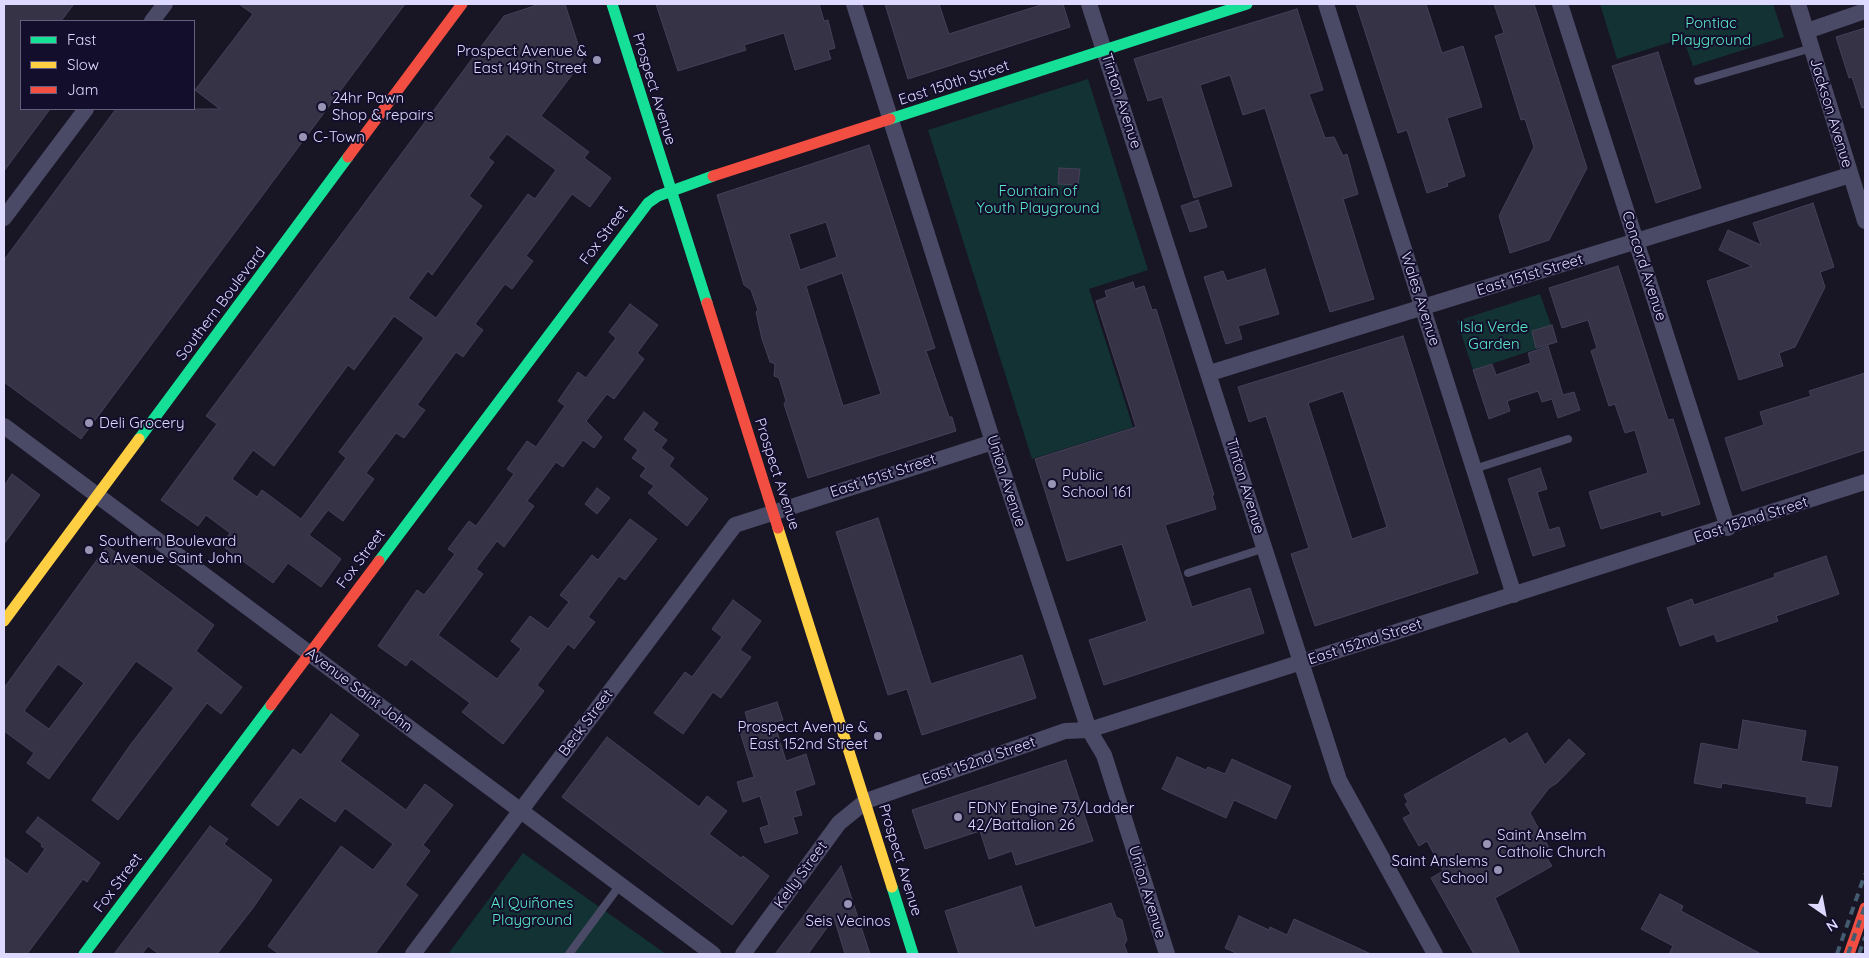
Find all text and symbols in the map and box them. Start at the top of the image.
park label: Pontiac Playground [1671,14,1751,49]
legend [20,20,195,110]
text: Fast [67,30,96,49]
street label: Prospect Avenue [628,31,680,147]
place label: Prospect Avenue & East 149th Street [456,42,587,77]
street label: Tinton Avenue [1097,51,1145,151]
marker: Prospect Avenue & East 149th Street [591,54,603,66]
text: Slow [67,55,99,74]
street label: Jackson Avenue [1806,56,1856,170]
street label: East 150th Street [896,57,1012,109]
text: Jam [67,80,98,99]
place label: 24hr Pawn Shop & repairs [332,89,434,124]
marker: 24hr Pawn Shop & repairs [316,101,328,113]
place label: C-Town [313,128,365,146]
marker: C-Town [297,131,309,143]
park label: Fountain of Youth Playground [977,182,1099,217]
street label: Fox Street [576,202,632,268]
street label: Concord Avenue [1618,209,1670,323]
street label: Southern Boulevard [173,244,269,364]
street label: Wales Avenue [1396,250,1444,348]
street label: East 151st Street [1475,250,1585,300]
park label: Isla Verde Garden [1460,318,1528,353]
place label: Deli Grocery [99,414,185,432]
street label: Prospect Avenue [750,416,804,532]
marker: Deli Grocery [83,417,95,429]
street label: Union Avenue [983,433,1029,529]
street label: Tinton Avenue [1222,436,1268,536]
street label: East 151st Street [828,450,938,502]
place label: Public School 161 [1062,466,1131,501]
marker: Public School 161 [1046,478,1058,490]
street label: East 152nd Street [1692,493,1810,547]
street label: Fox Street [333,526,389,592]
place label: Southern Boulevard & Avenue Saint John [99,532,242,567]
marker: Southern Boulevard & Avenue Saint John [83,544,95,556]
street label: East 152nd Street [1306,615,1424,669]
street label: Avenue Saint John [302,644,416,736]
street label: Beck Street [555,686,617,760]
place label: Prospect Avenue & East 152nd Street [737,718,868,753]
marker: Prospect Avenue & East 152nd Street [872,730,884,742]
street label: East 152nd Street [920,733,1038,789]
place label: FDNY Engine 73/Ladder 42/Battalion 26 [968,799,1135,834]
street label: Prospect Avenue [874,802,926,918]
marker: FDNY Engine 73/Ladder 42/Battalion 26 [952,811,964,823]
place label: Saint Anselm Catholic Church [1497,826,1606,861]
street label: Kelly Street [771,838,831,912]
marker: Saint Anselm Catholic Church [1481,838,1493,850]
street label: Union Avenue [1124,844,1170,940]
street label: Fox Street [90,850,146,916]
place label: Saint Anslems School [1392,852,1488,887]
marker: Saint Anslems School [1492,864,1504,876]
north arrow [1799,888,1849,938]
park label: Al Quiñones Playground [491,894,573,929]
marker: Seis Vecinos [842,898,854,910]
place label: Seis Vecinos [805,912,891,930]
text: N [1823,915,1841,936]

